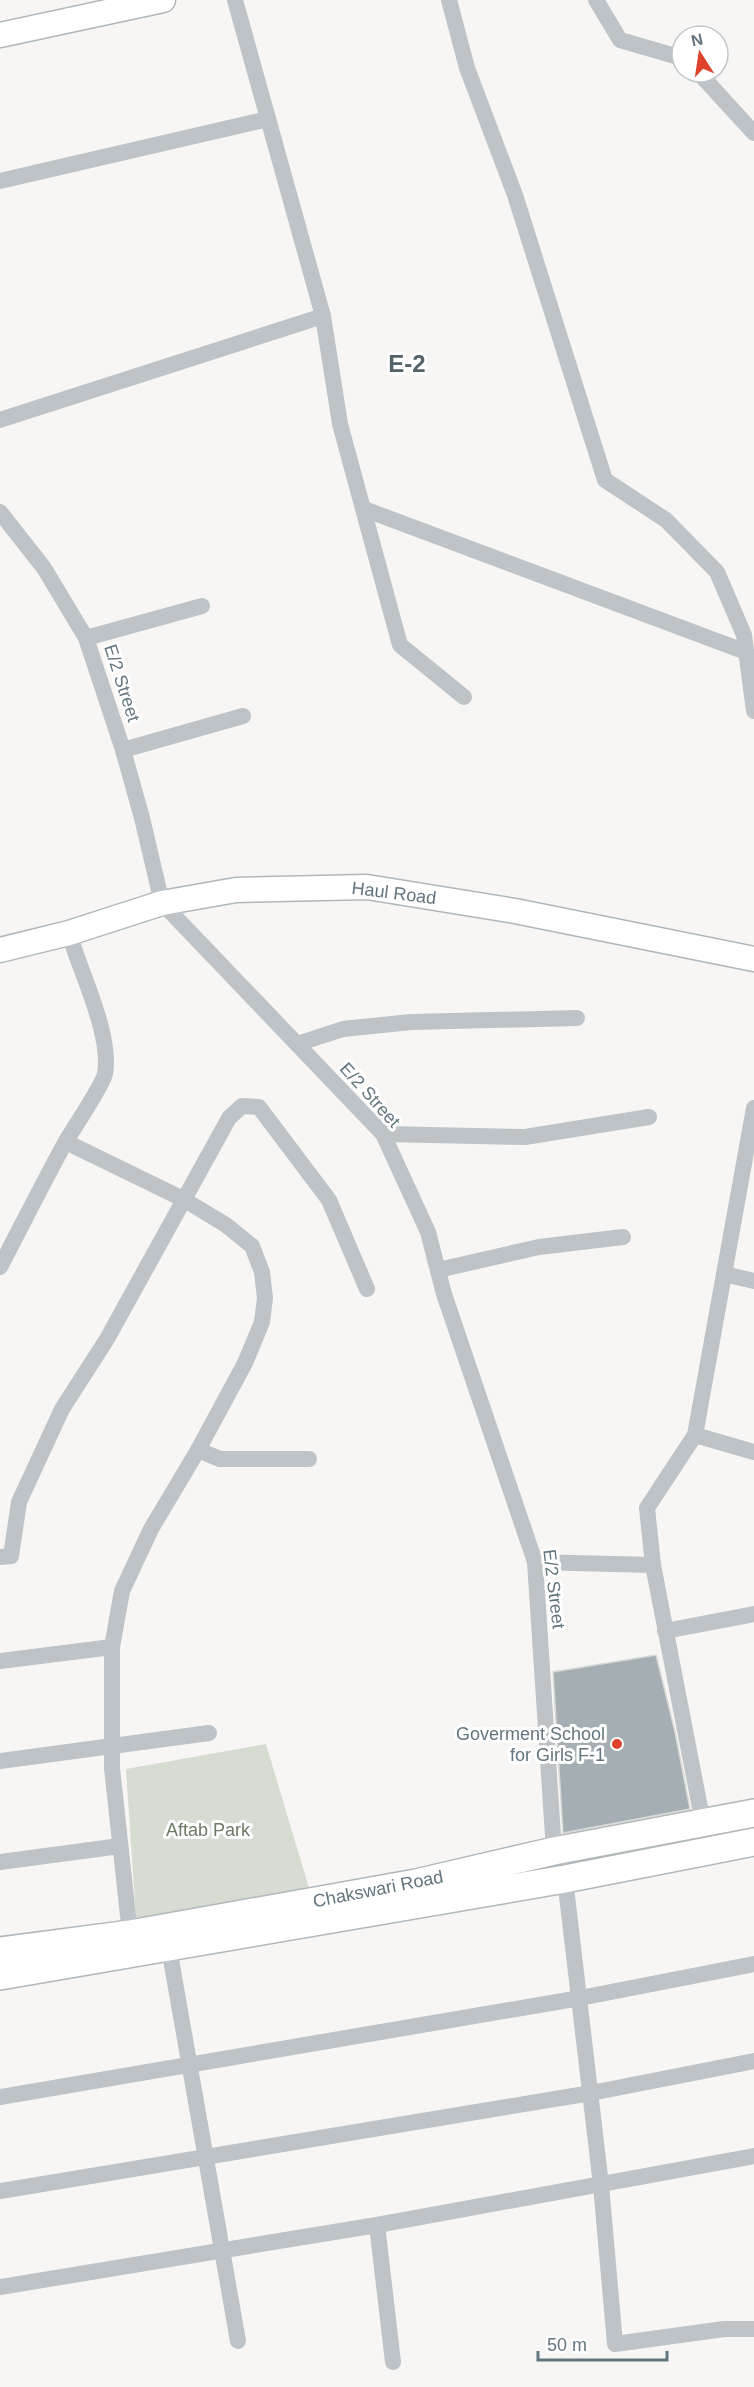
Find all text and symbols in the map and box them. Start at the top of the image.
north arrow [670,24,730,84]
text: N [690,30,704,49]
district label: E-2 [388,350,426,377]
street label: E/2 Street [100,642,144,724]
street label: Haul Road [351,878,437,908]
street label: E/2 Street [336,1059,404,1131]
street label: E/2 Street [539,1548,569,1630]
place label: Goverment School for Girls F-1 [456,1724,605,1765]
marker: Goverment School for Girls F-1 [610,1737,624,1751]
park label: Aftab Park [166,1820,251,1840]
street label: Chakswari Road [311,1867,445,1911]
scale bar [538,2324,667,2362]
text: 50 m [547,2335,587,2355]

